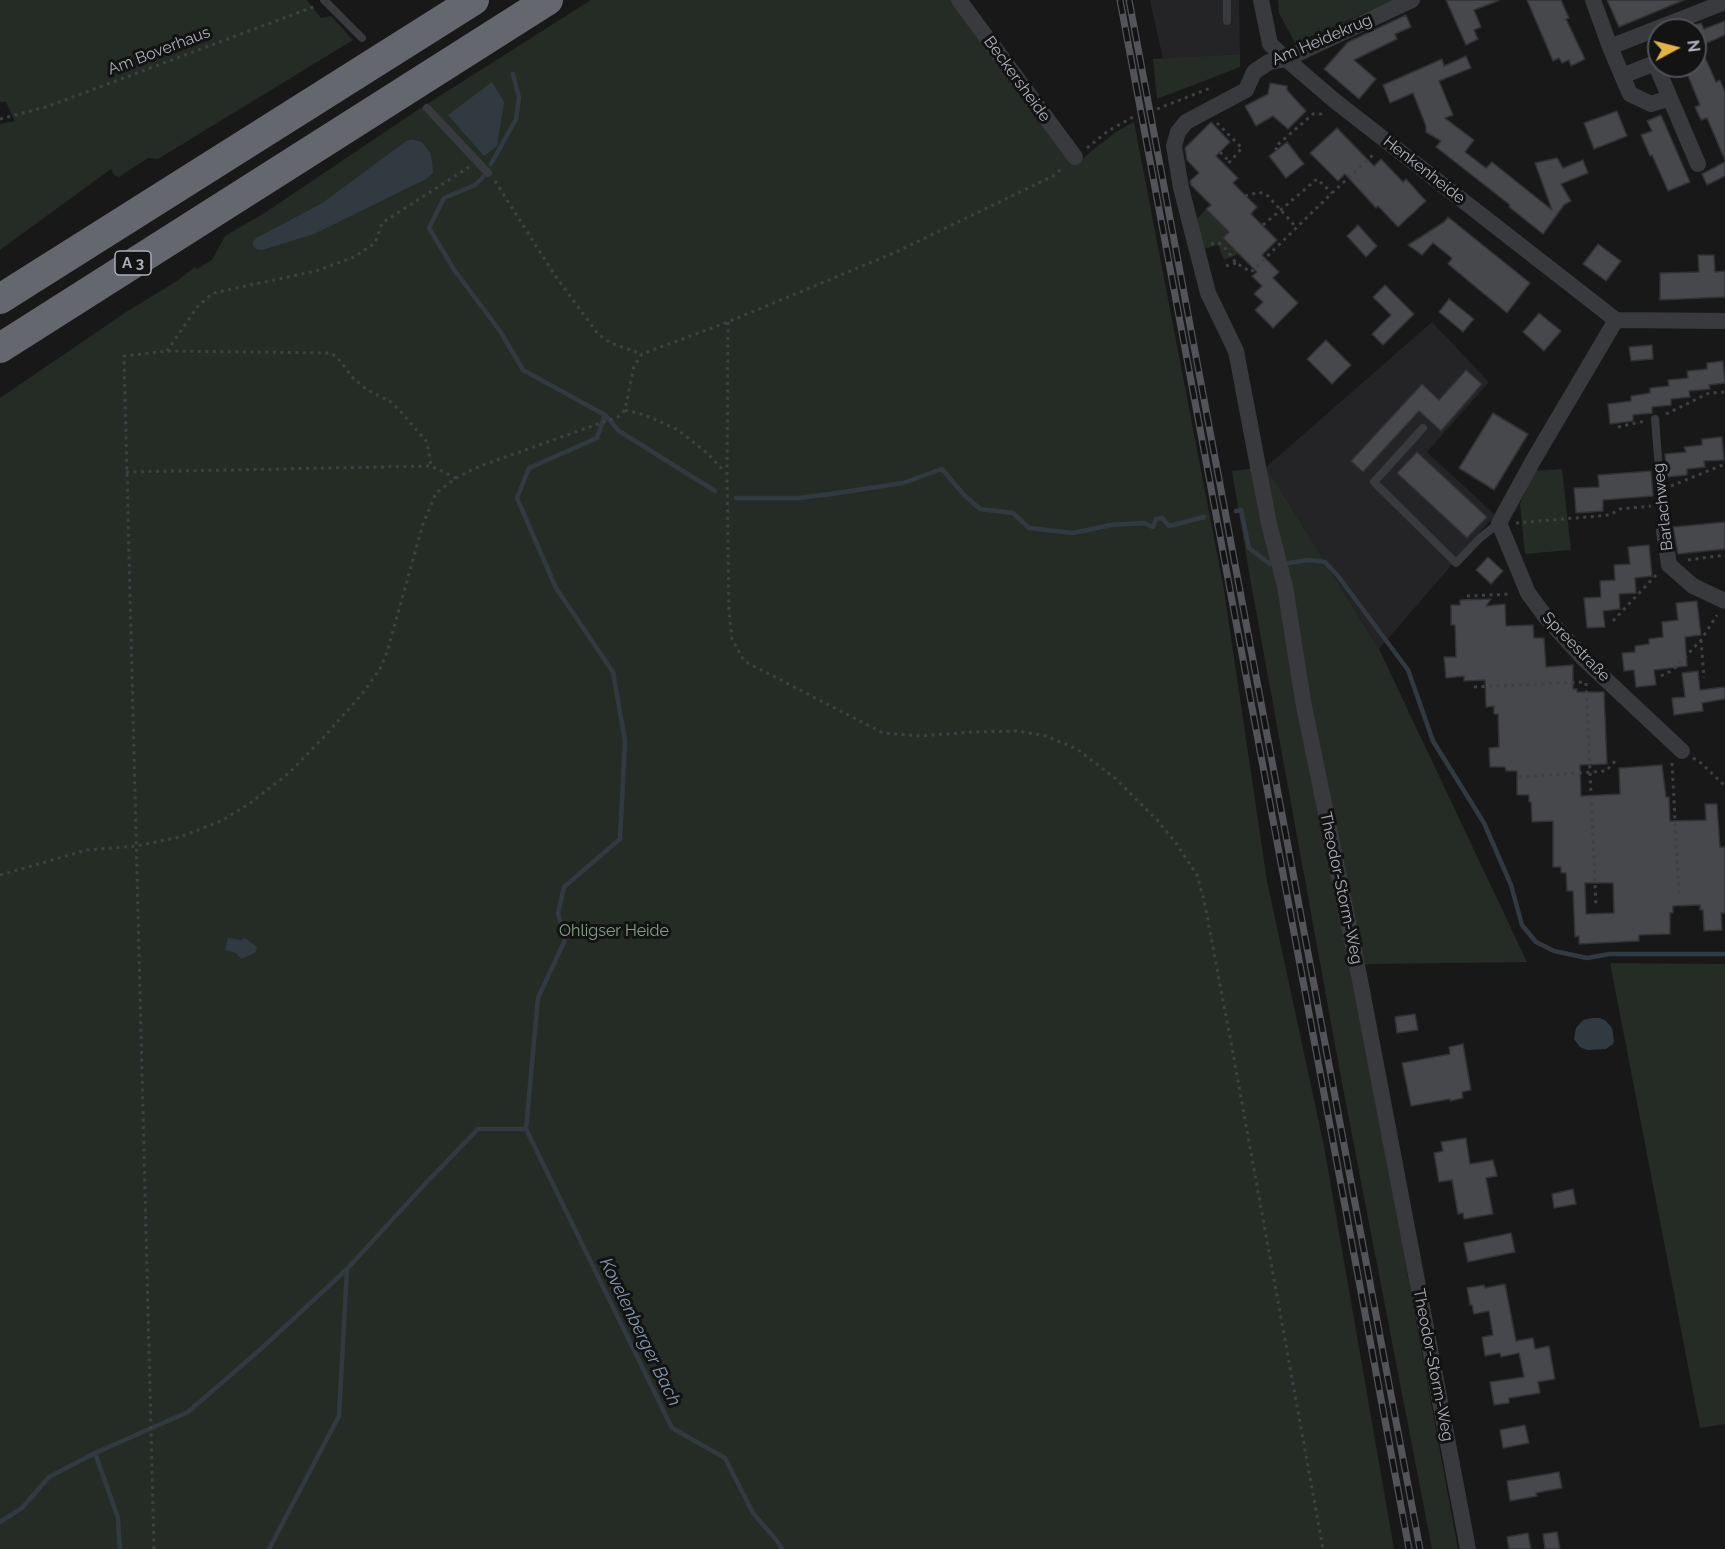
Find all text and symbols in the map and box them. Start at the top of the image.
street label: Am Heidekrug [1269,10,1375,70]
north arrow [1647,18,1707,78]
street label: Am Boverhaus [105,23,213,79]
street label: Beckersheide [980,32,1054,126]
text: N [1683,39,1704,53]
street label: Henkenheide [1379,132,1469,208]
road number: A 3 [115,251,151,275]
street label: Barlachweg [1649,462,1677,552]
street label: Spreestraße [1538,608,1614,686]
street label: Theodor-Storm-Weg [1315,810,1367,966]
park label: Ohligser Heide [559,921,669,941]
water label: Kovelenberger Bach [595,1254,685,1410]
street label: Theodor-Storm-Weg [1409,1287,1457,1443]

